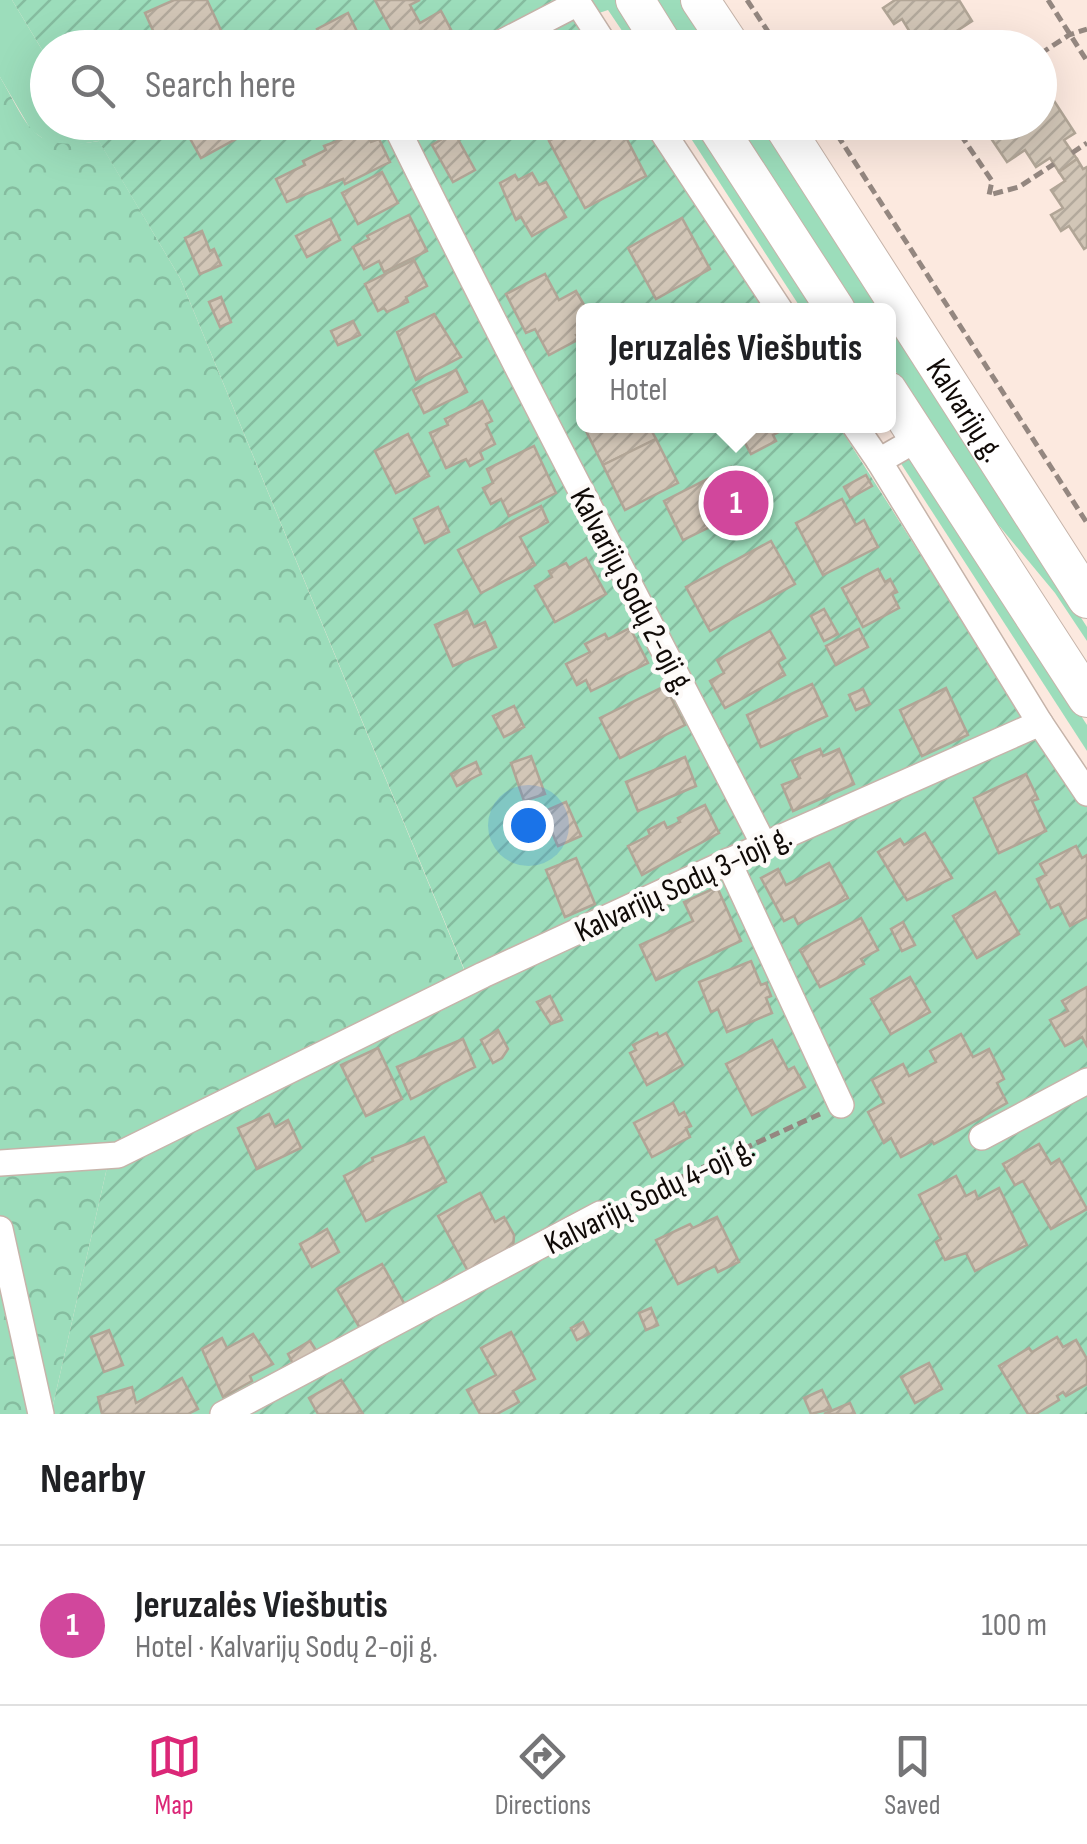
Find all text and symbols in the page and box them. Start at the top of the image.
search box [30,30,1057,140]
icon: search [65,58,120,113]
text: Search here [145,63,296,108]
popup [576,303,896,433]
text: Jeruzalės Viešbutis [610,326,862,371]
street label: Kalvarijų g. [917,352,1012,470]
text: Hotel [610,371,667,410]
pin: 1 [704,466,768,540]
street label: Kalvarijų Sodų 2-oji g. [561,482,703,702]
your location [503,800,554,851]
street label: Kalvarijų Sodų 3-ioji g. [569,817,798,952]
street label: Kalvarijų Sodų 4-oji g. [538,1129,761,1264]
text: Nearby [40,1454,146,1505]
text: Jeruzalės Viešbutis [135,1583,388,1628]
text: 1 [66,1606,79,1645]
text: 100 m [982,1606,1047,1645]
text: Hotel · Kalvarijų Sodų 2-oji g. [135,1628,438,1667]
tab: Map [147,1729,202,1822]
tab: Directions [495,1729,591,1822]
tab: Saved [884,1729,940,1822]

